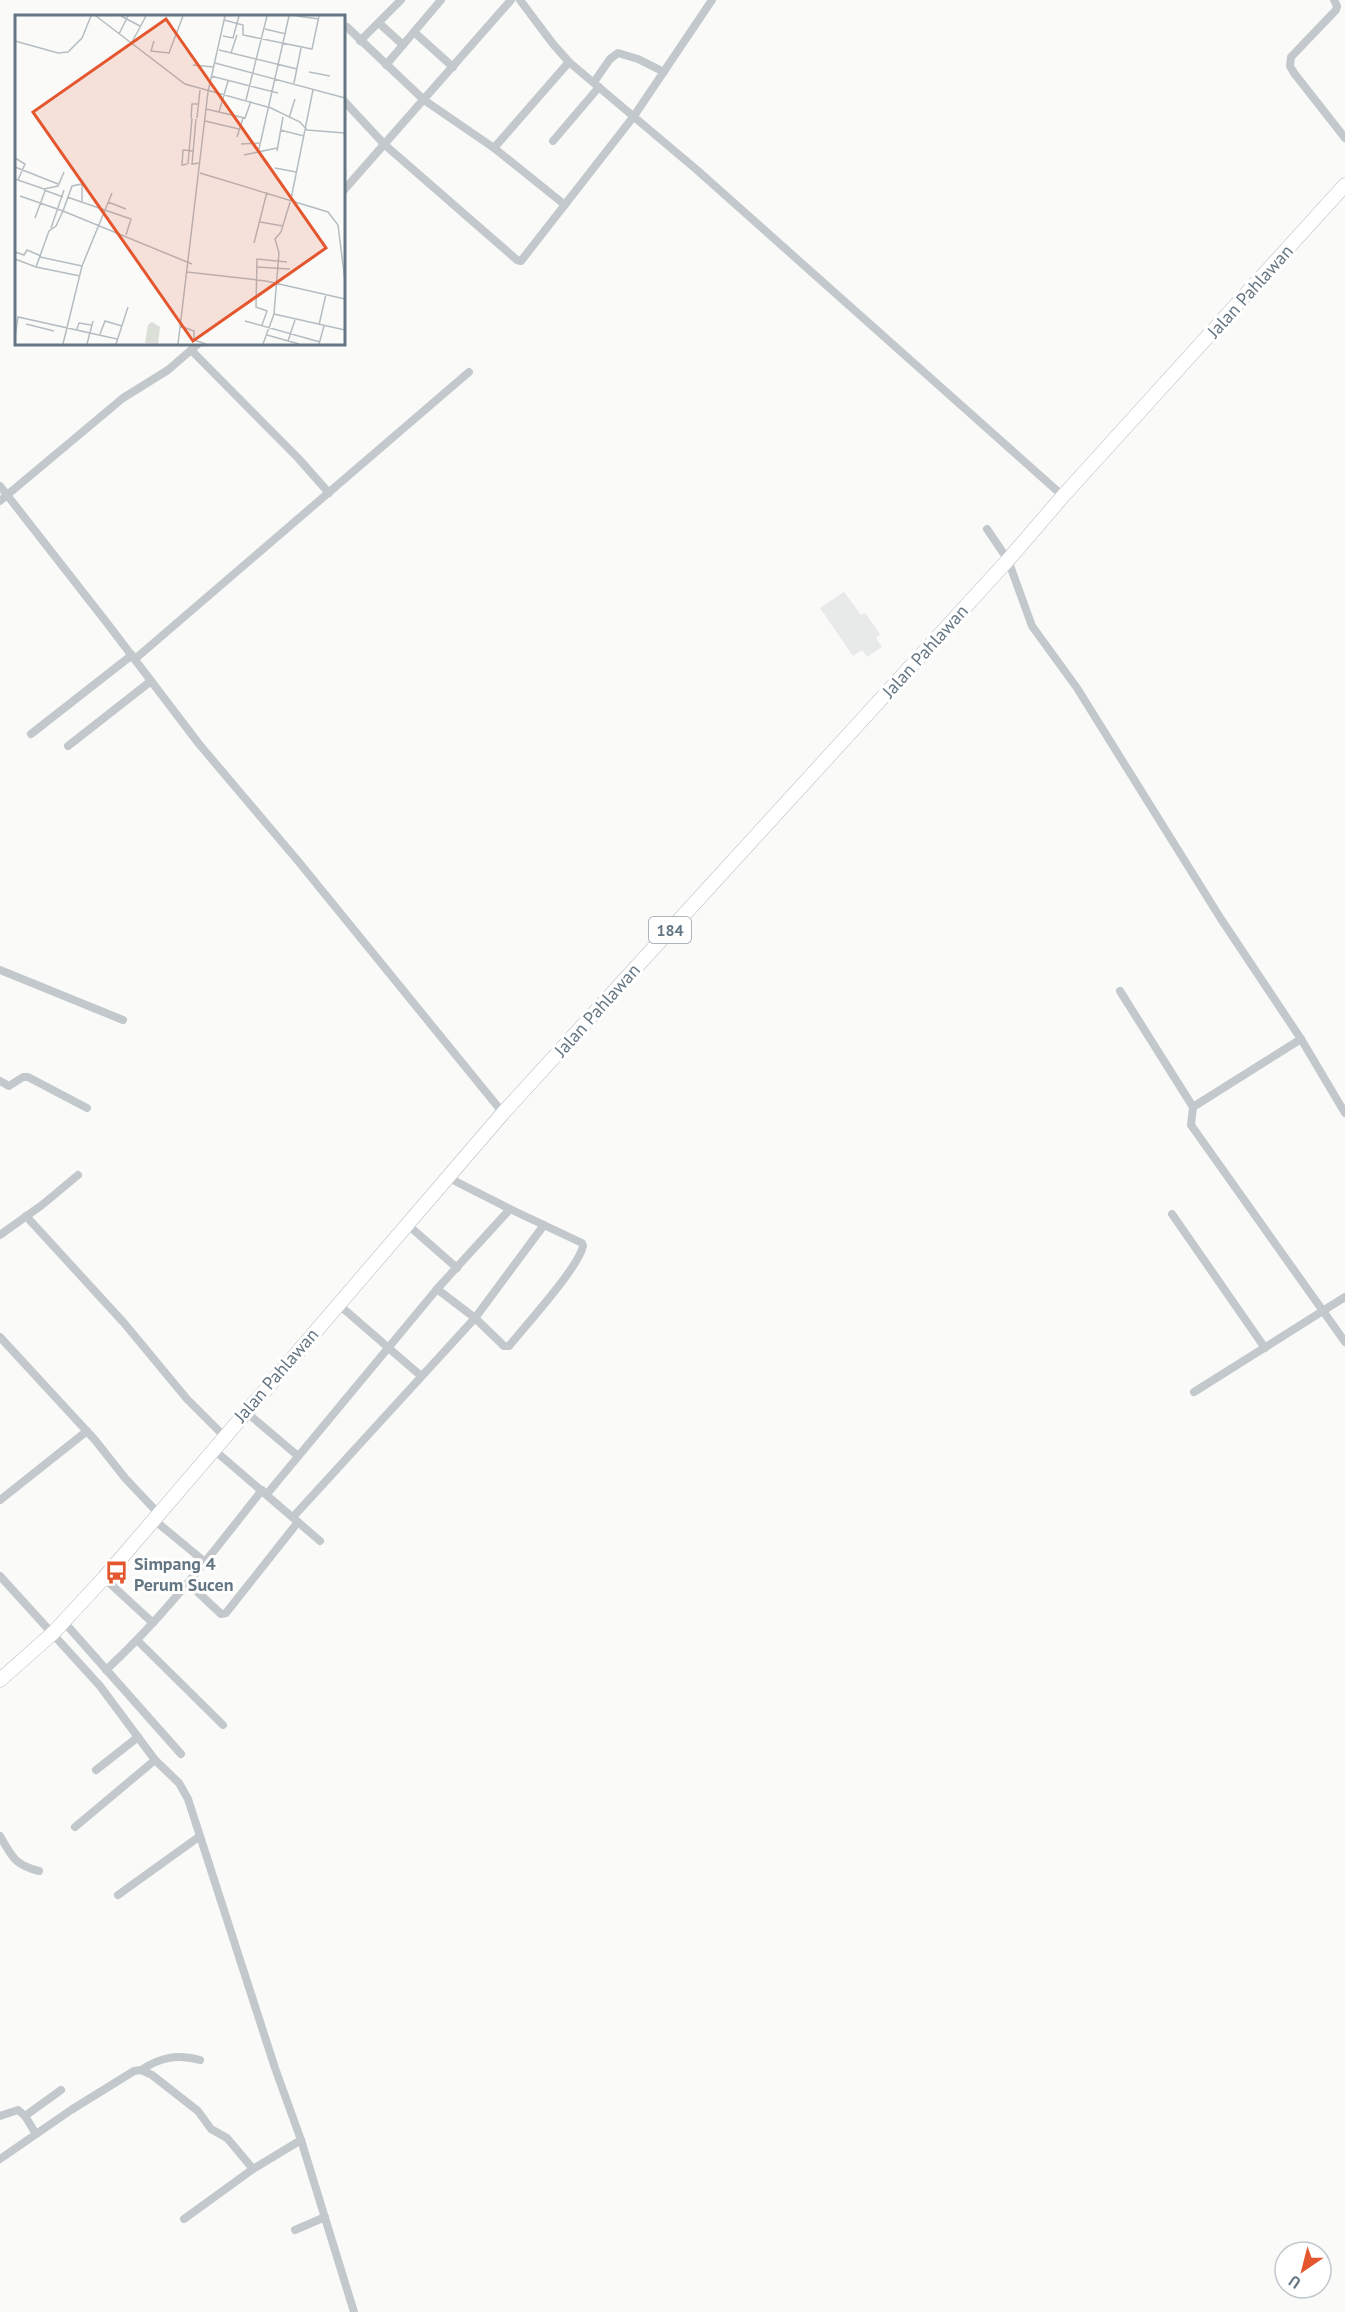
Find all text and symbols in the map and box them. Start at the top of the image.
inset map [15,15,345,345]
street label: Jalan Pahlawan [1202,240,1298,343]
street label: Jalan Pahlawan [877,600,973,703]
road number: 184 [649,917,691,943]
street label: Jalan Pahlawan [549,959,645,1062]
street label: Jalan Pahlawan [228,1323,323,1428]
place label: Simpang 4 Perum Sucen [134,1552,234,1596]
bus stop icon: Simpang 4 Perum Sucen [103,1560,129,1586]
north arrow [1273,2240,1333,2300]
text: U [1285,2271,1304,2293]

